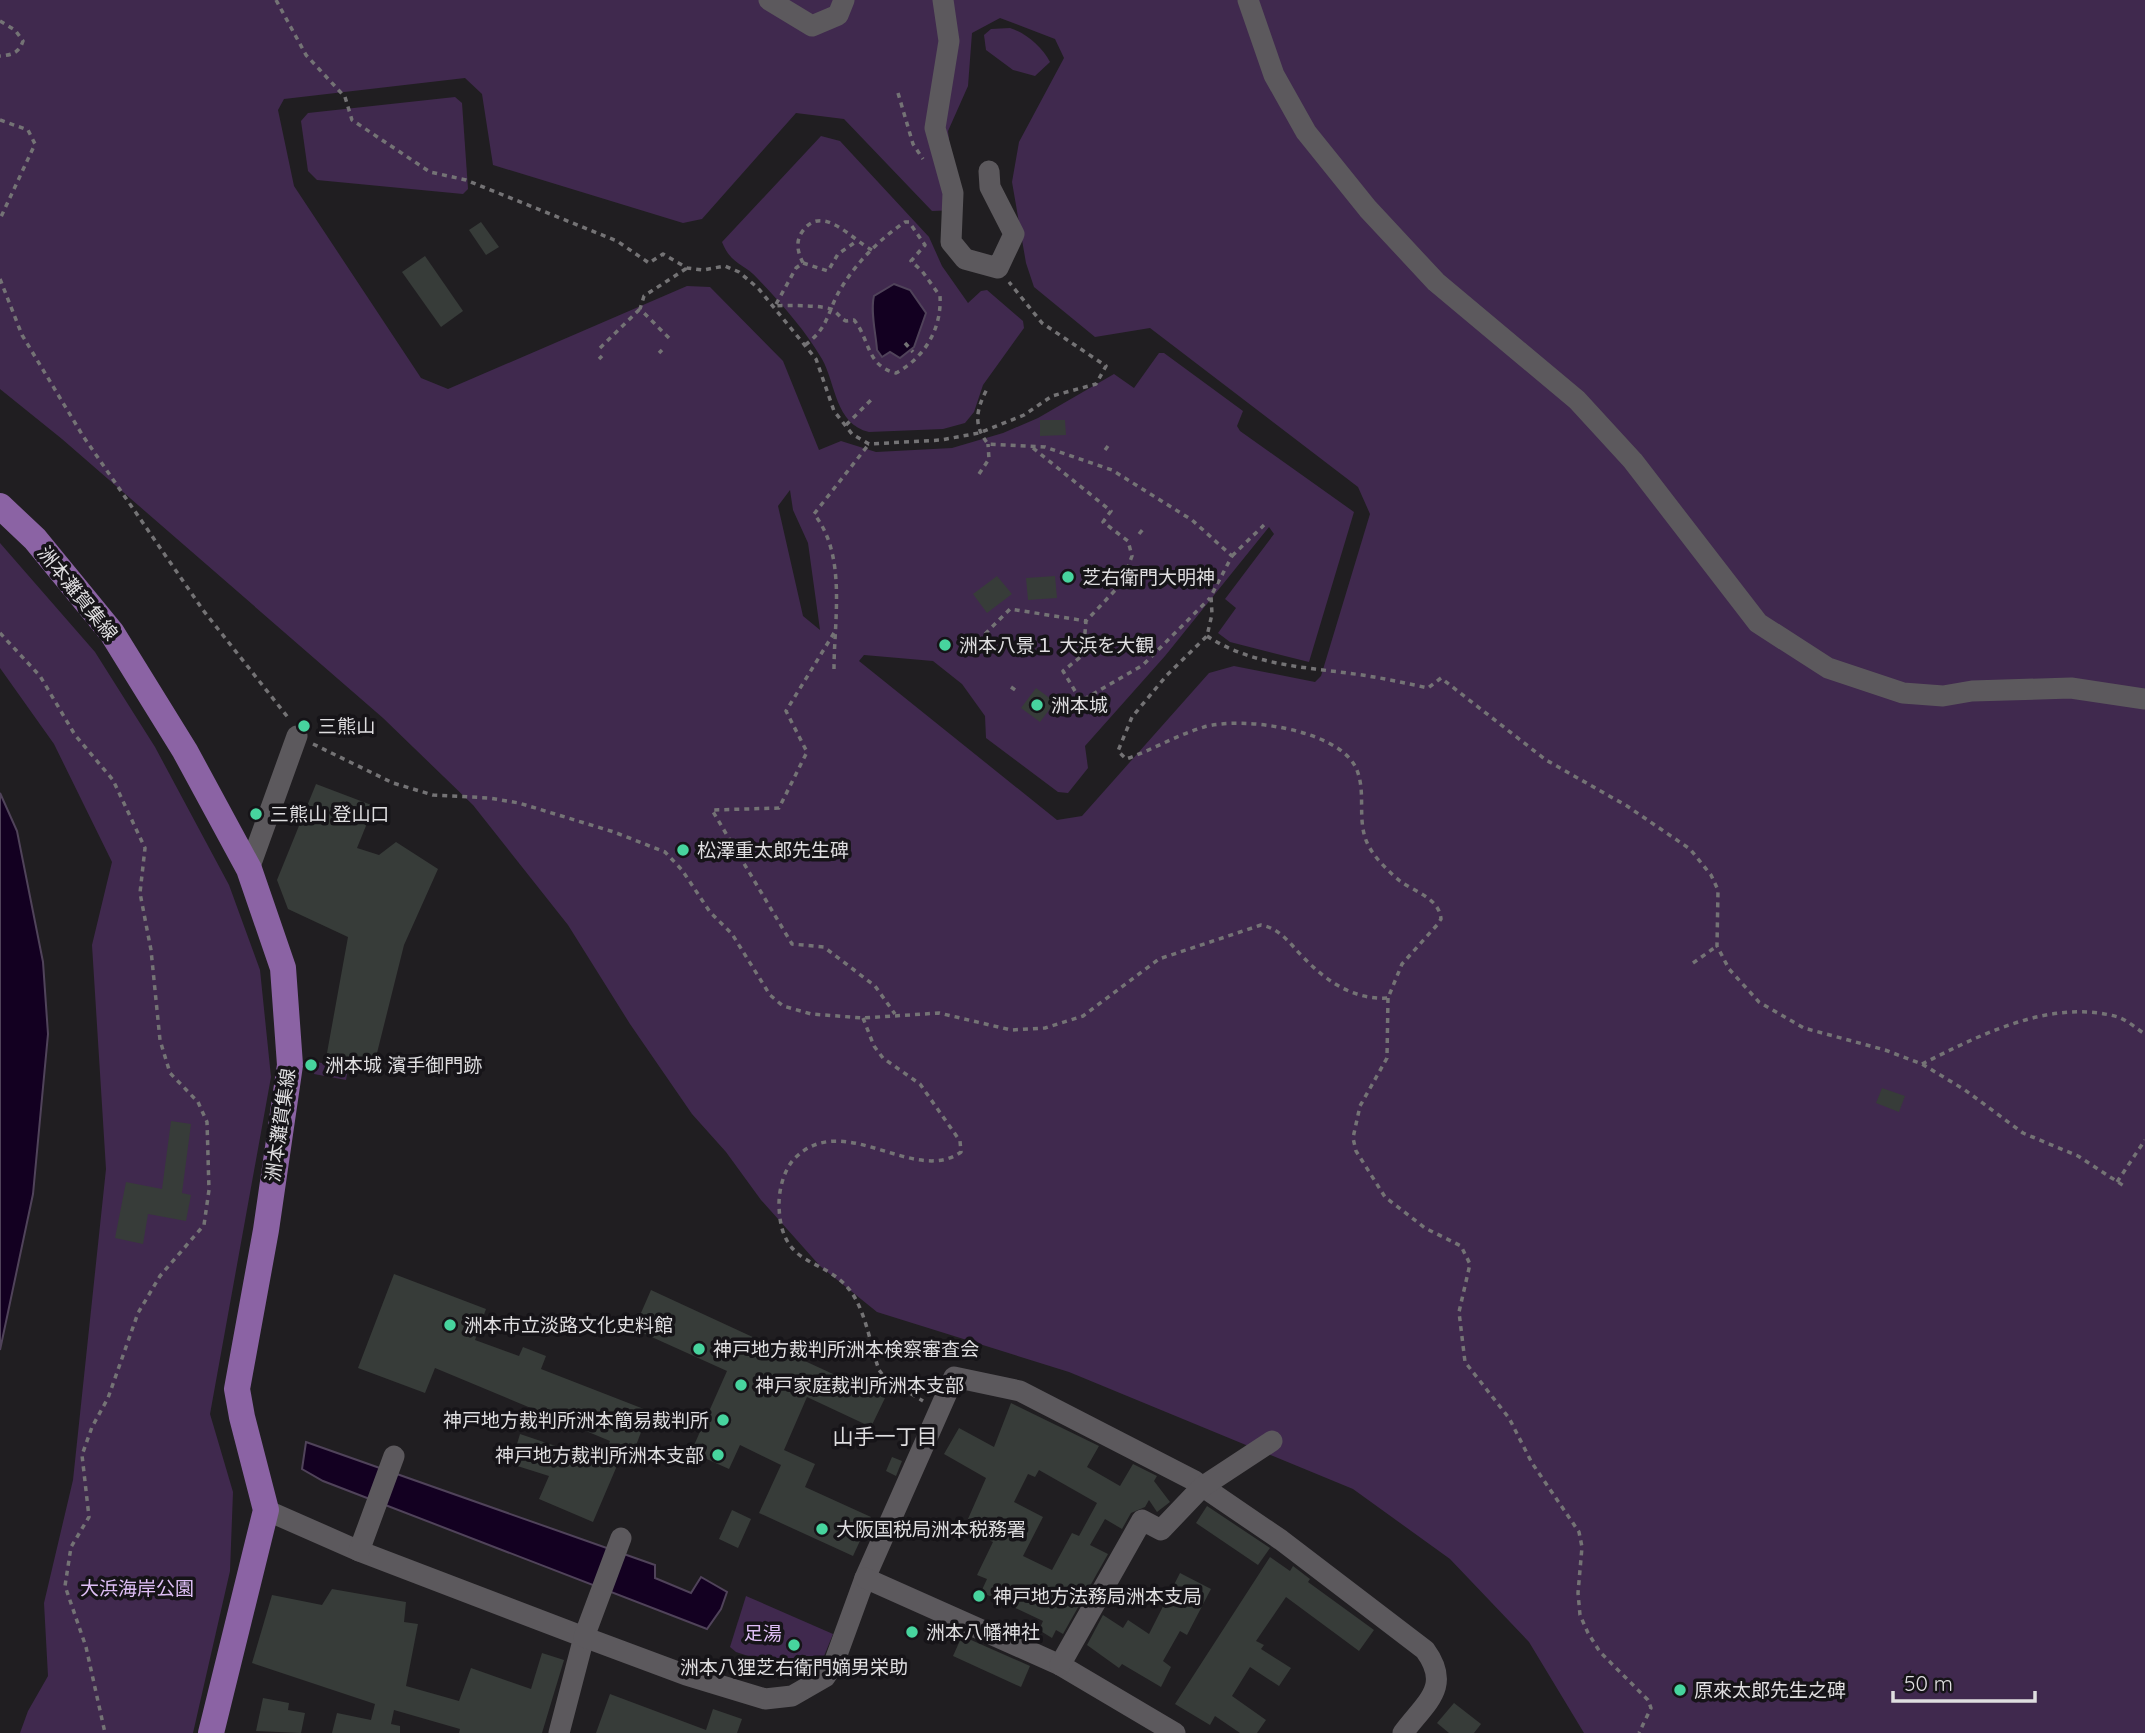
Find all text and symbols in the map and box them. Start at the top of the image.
street label: 洲本灘賀集線 [33,541,123,645]
place label: 芝右衛門大明神 [1082,565,1215,589]
marker: 芝右衛門大明神 [1060,569,1076,585]
place label: 洲本八景１ 大浜を大観 [959,633,1154,657]
marker: 洲本八景１ 大浜を大観 [937,637,953,653]
place label: 洲本城 [1051,693,1108,717]
marker: 洲本城 [1029,697,1045,713]
place label: 三熊山 [318,714,375,738]
marker: 三熊山 [296,718,312,734]
place label: 三熊山 登山口 [270,802,389,826]
marker: 三熊山 登山口 [248,806,264,822]
place label: 松澤重太郎先生碑 [697,838,849,862]
marker: 松澤重太郎先生碑 [675,842,691,858]
place label: 洲本城 濱手御門跡 [325,1053,482,1077]
marker: 洲本城 濱手御門跡 [303,1057,319,1073]
street label: 洲本灘賀集線 [260,1067,300,1183]
place label: 洲本市立淡路文化史料館 [464,1313,673,1337]
marker: 洲本市立淡路文化史料館 [442,1317,458,1333]
place label: 神戸地方裁判所洲本検察審査会 [713,1337,979,1361]
marker: 神戸地方裁判所洲本検察審査会 [691,1341,707,1357]
place label: 神戸家庭裁判所洲本支部 [755,1373,964,1397]
marker: 神戸家庭裁判所洲本支部 [733,1377,749,1393]
place label: 神戸地方裁判所洲本簡易裁判所 [443,1408,709,1432]
marker: 神戸地方裁判所洲本簡易裁判所 [715,1412,731,1428]
district label: 山手一丁目 [833,1423,938,1449]
place label: 神戸地方裁判所洲本支部 [495,1443,704,1467]
marker: 神戸地方裁判所洲本支部 [710,1447,726,1463]
place label: 大阪国税局洲本税務署 [836,1517,1026,1541]
marker: 大阪国税局洲本税務署 [814,1521,830,1537]
park label: 大浜海岸公園 [80,1576,194,1600]
place label: 神戸地方法務局洲本支局 [993,1584,1202,1608]
marker: 神戸地方法務局洲本支局 [971,1588,987,1604]
place label: 洲本八幡神社 [926,1620,1040,1644]
park label: 足湯 [744,1621,782,1645]
marker: 洲本八幡神社 [904,1624,920,1640]
marker: 洲本八狸芝右衛門嫡男栄助 [786,1637,802,1653]
place label: 洲本八狸芝右衛門嫡男栄助 [680,1655,908,1679]
scale bar [1893,1660,2035,1704]
text: 50 m [1904,1670,1953,1696]
place label: 原來太郎先生之碑 [1694,1678,1846,1702]
marker: 原來太郎先生之碑 [1672,1682,1688,1698]

